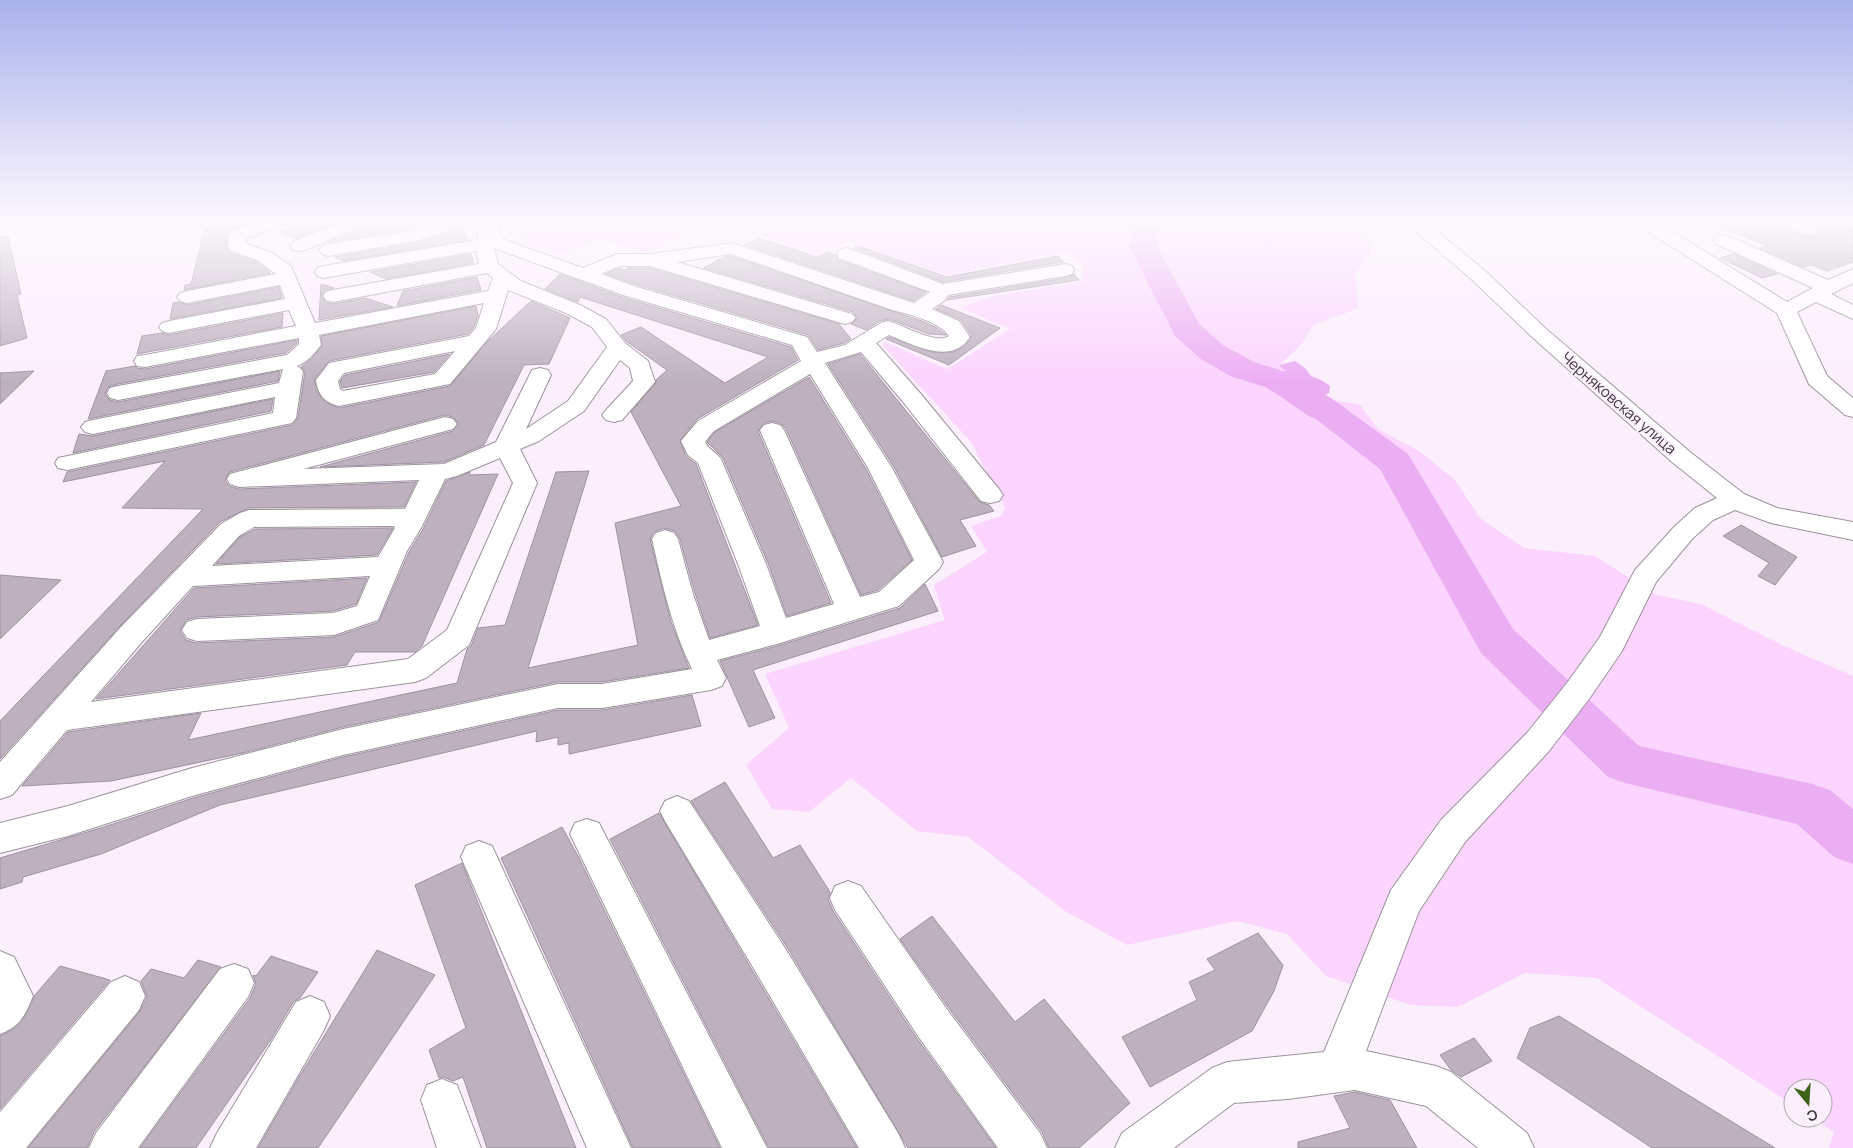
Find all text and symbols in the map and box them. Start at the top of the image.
street label: Черняковская улица [1557,347,1681,459]
north arrow [1783,1078,1833,1128]
text: С [1804,1105,1820,1126]

